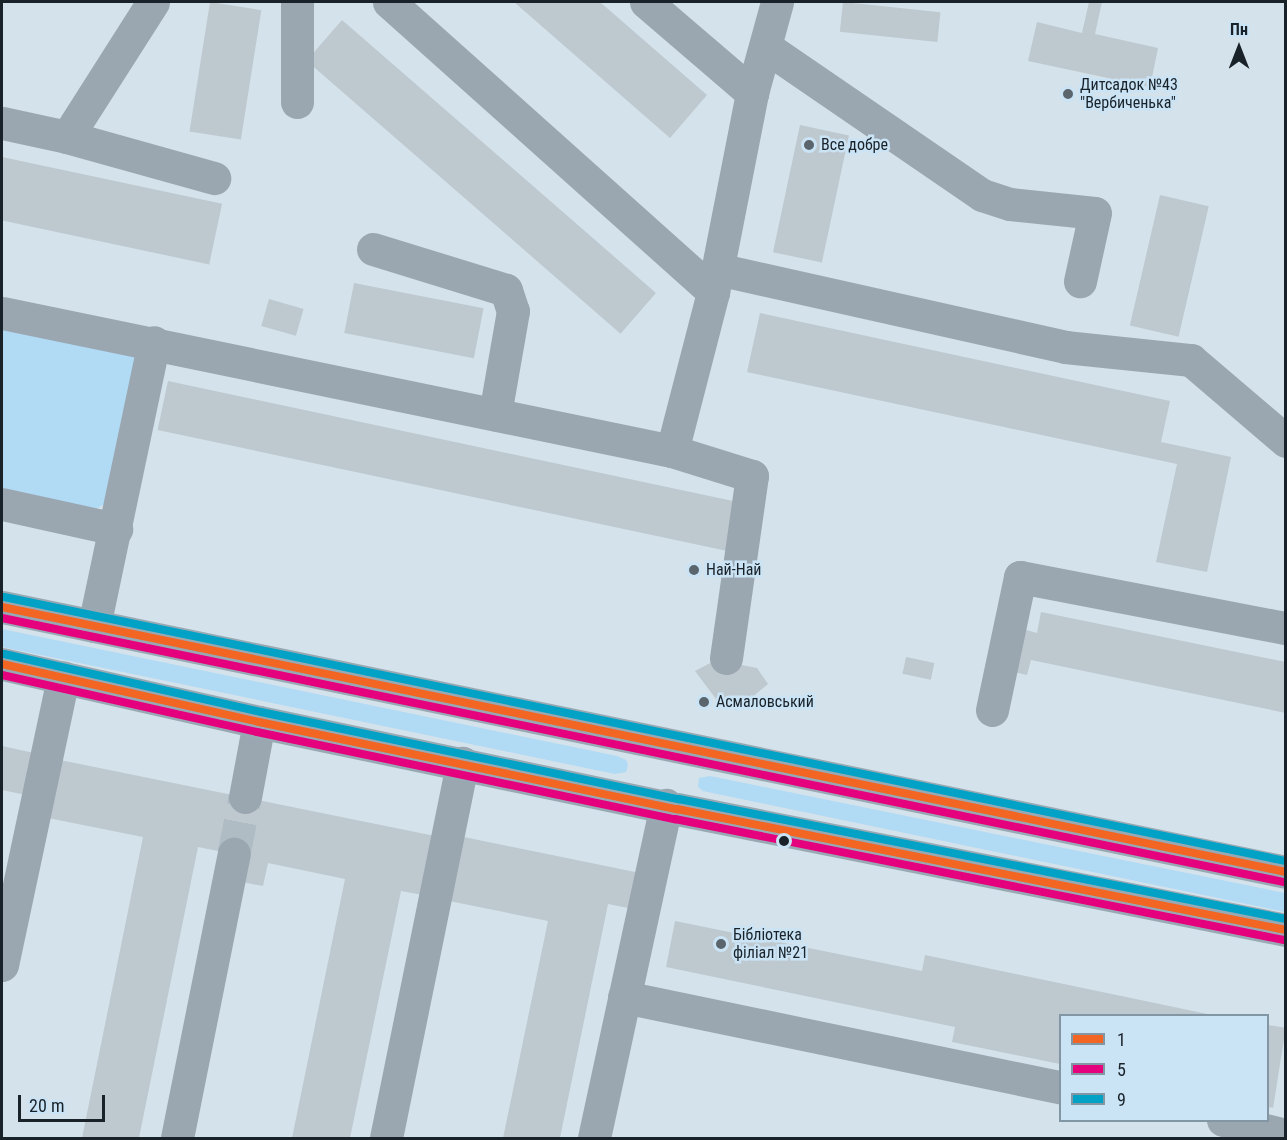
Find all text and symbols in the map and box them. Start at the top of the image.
north arrow [1209,18,1269,78]
text: Пн [1230,20,1248,39]
place label: Дитсадок №43 "Вербиченька" [1080,75,1178,113]
marker: Дитсадок №43 "Вербиченька" [1061,87,1075,101]
place label: Все добре [821,135,888,155]
marker: Все добре [802,138,816,152]
place label: Най-Най [706,560,761,580]
marker: Най-Най [687,563,701,577]
place label: Асмаловський [716,692,814,712]
marker: Асмаловський [697,695,711,709]
unlabelled marker [778,835,790,847]
place label: Бібліотека філіал №21 [733,925,808,963]
marker: Бібліотека філіал №21 [714,937,728,951]
legend [1059,1014,1269,1122]
text: 1 [1117,1029,1126,1050]
text: 5 [1117,1059,1126,1080]
scale bar [21,1083,108,1121]
text: 9 [1117,1089,1126,1110]
text: 20 m [29,1095,64,1116]

